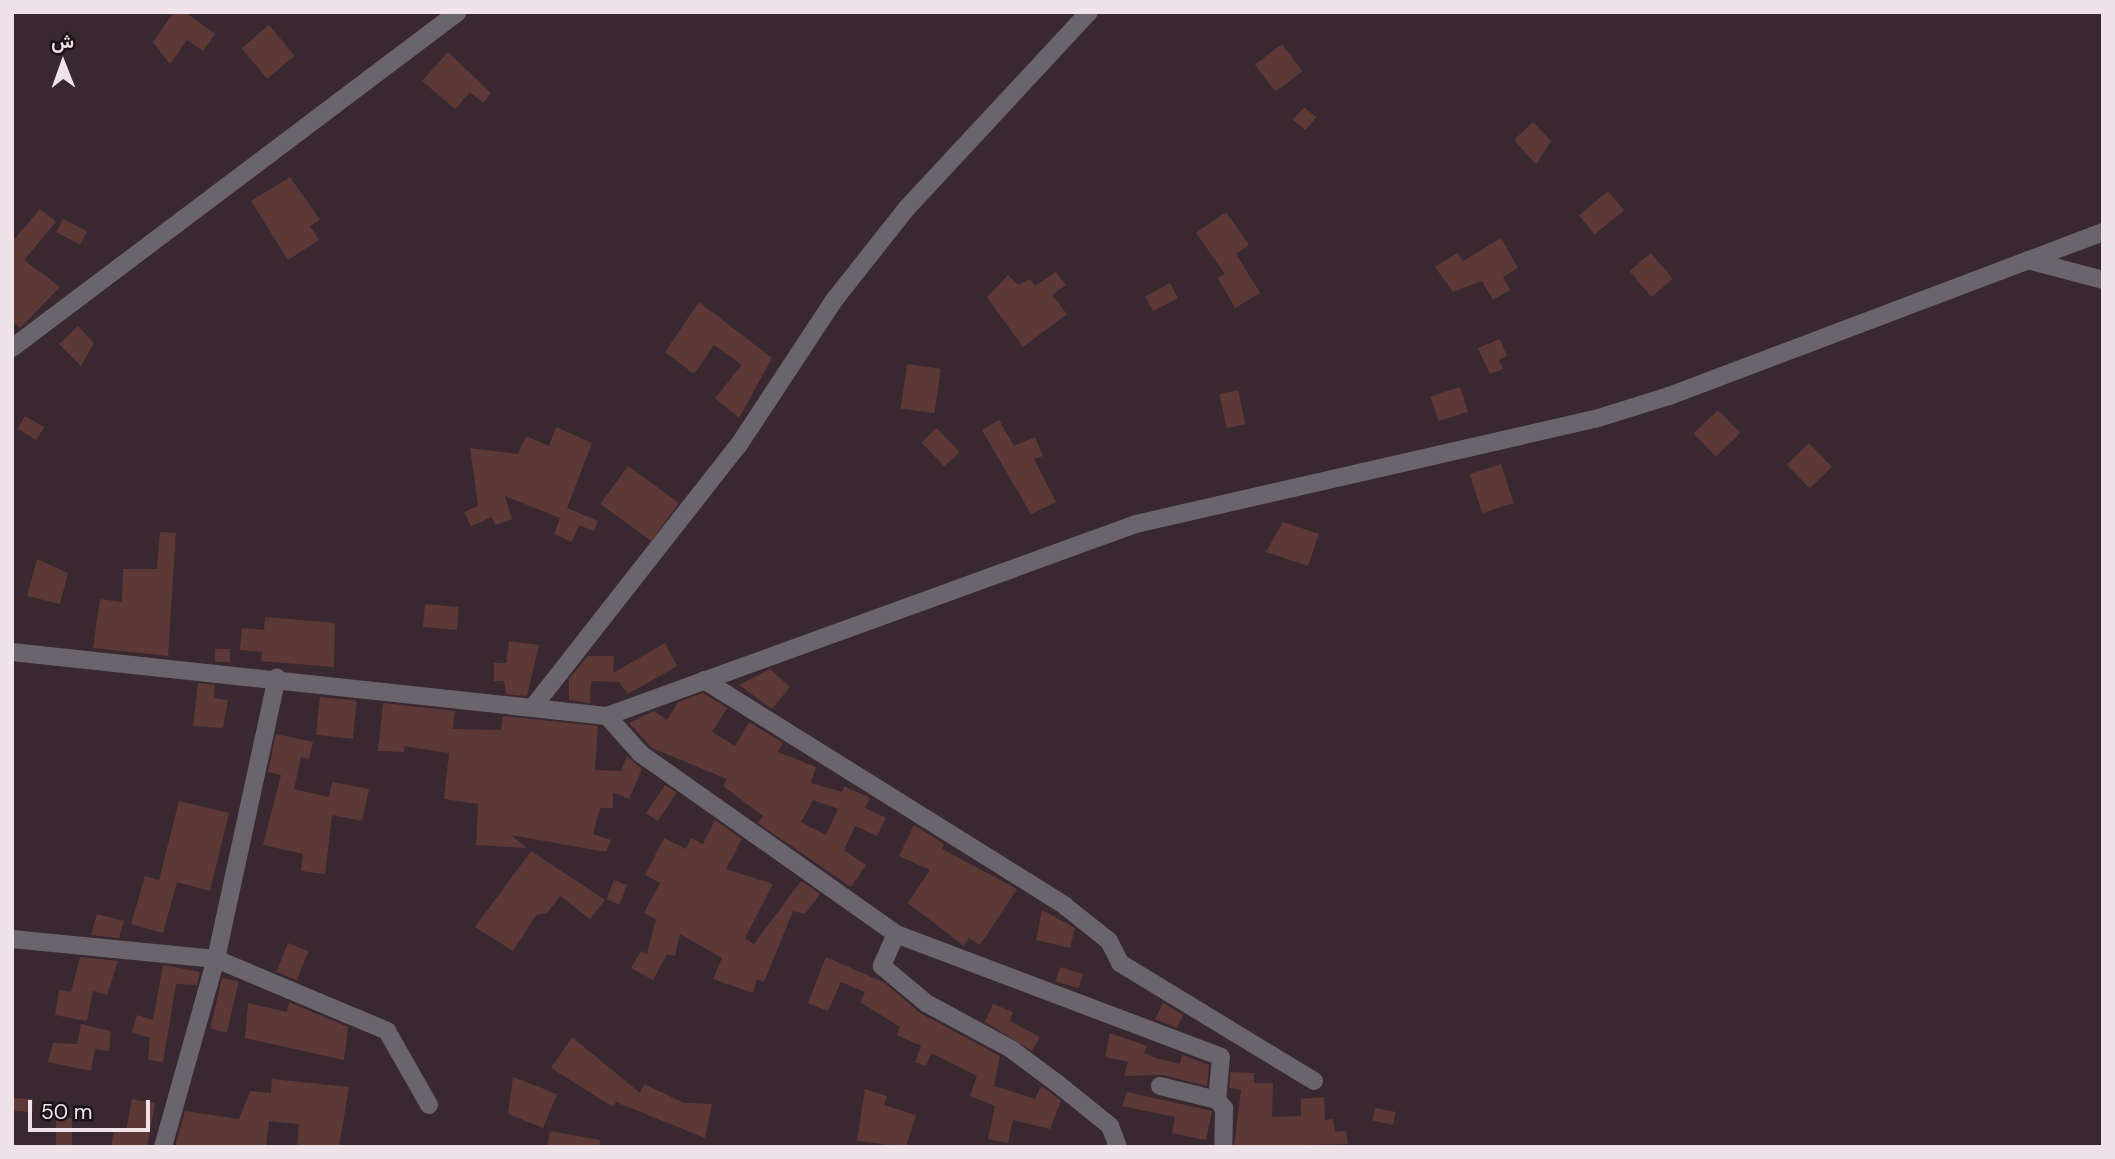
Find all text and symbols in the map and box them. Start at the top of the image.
north arrow [28,28,98,98]
text: ش [51,29,74,54]
scale bar [32,1086,154,1130]
text: 50 m [41,1098,92,1126]

